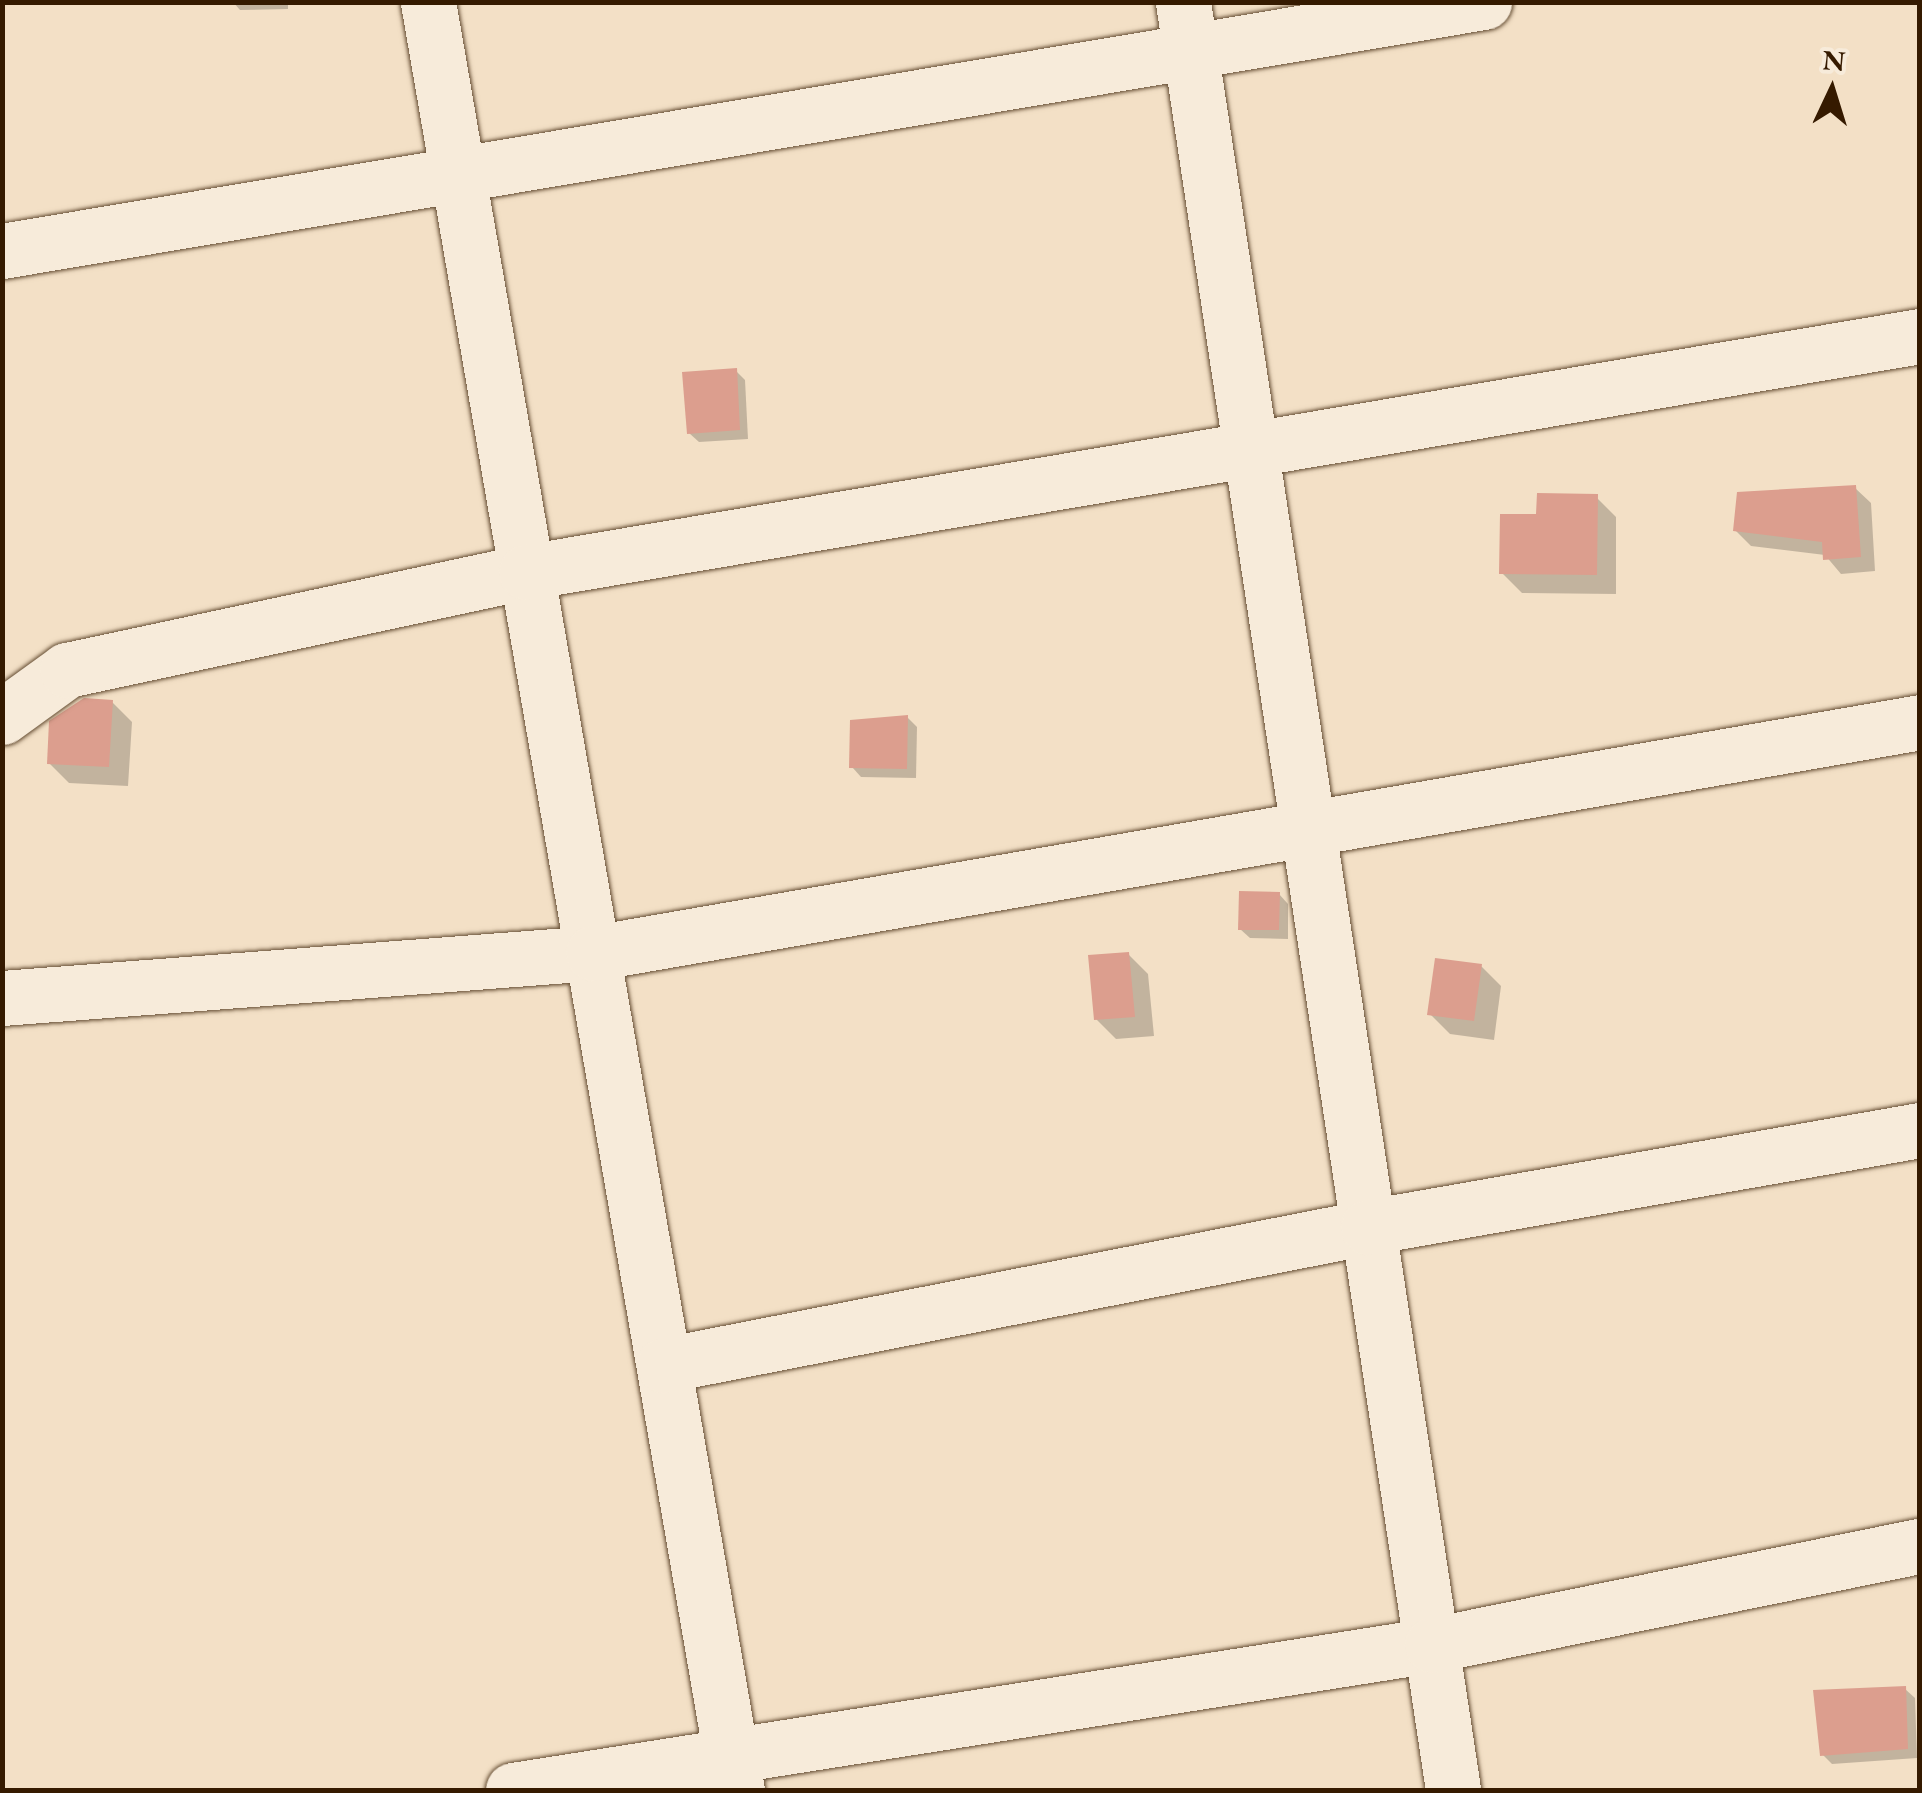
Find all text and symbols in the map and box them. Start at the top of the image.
north arrow [1782,40,1882,140]
text: N [1822,41,1847,79]

